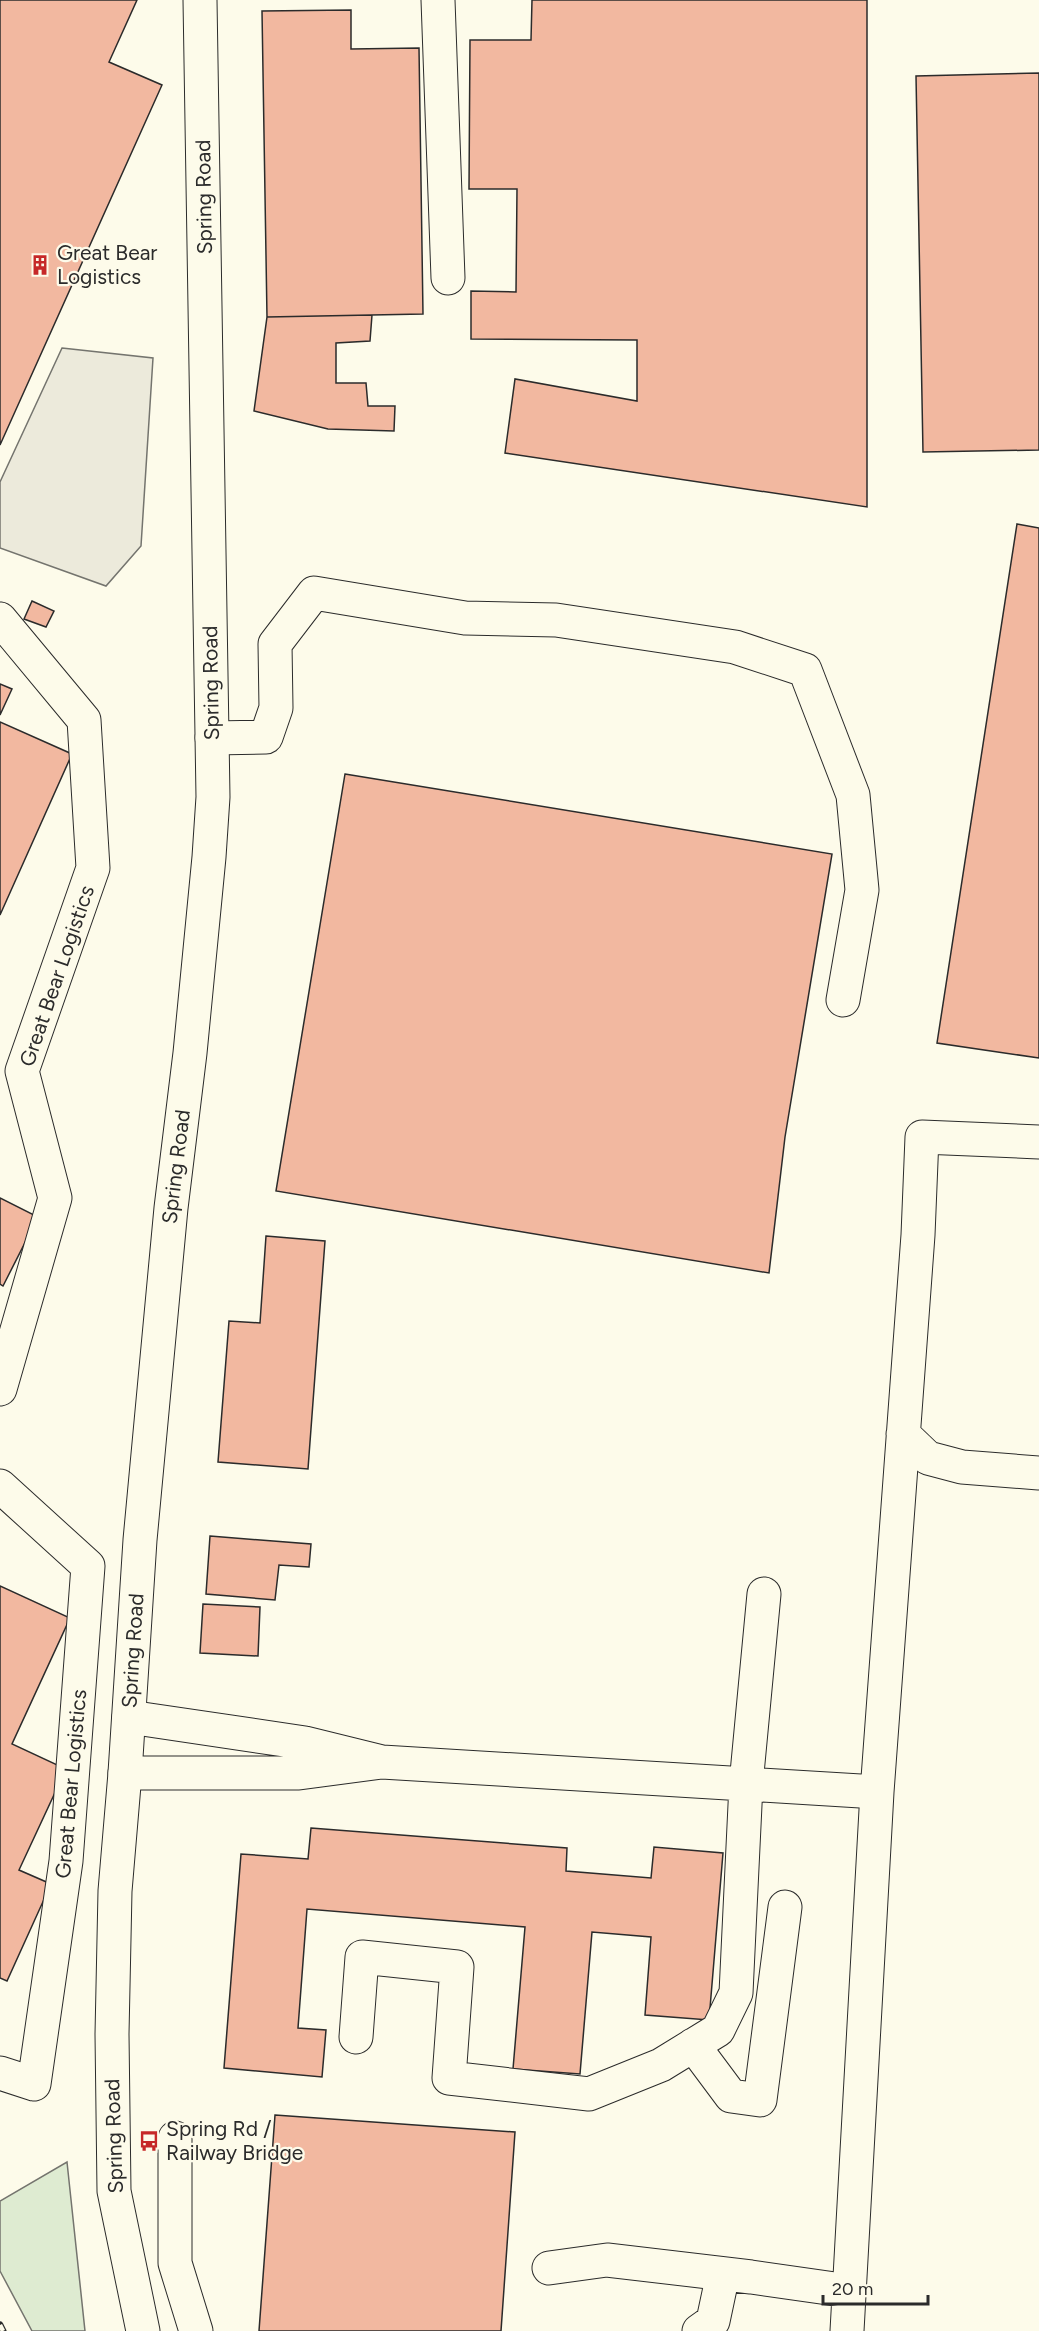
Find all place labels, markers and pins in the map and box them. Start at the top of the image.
place label: Great Bear Logistics [57,240,157,289]
building icon: Great Bear Logistics [28,253,52,277]
place label: Spring Rd / Railway Bridge [166,2116,303,2165]
bus stop icon: Spring Rd / Railway Bridge [137,2129,161,2153]

